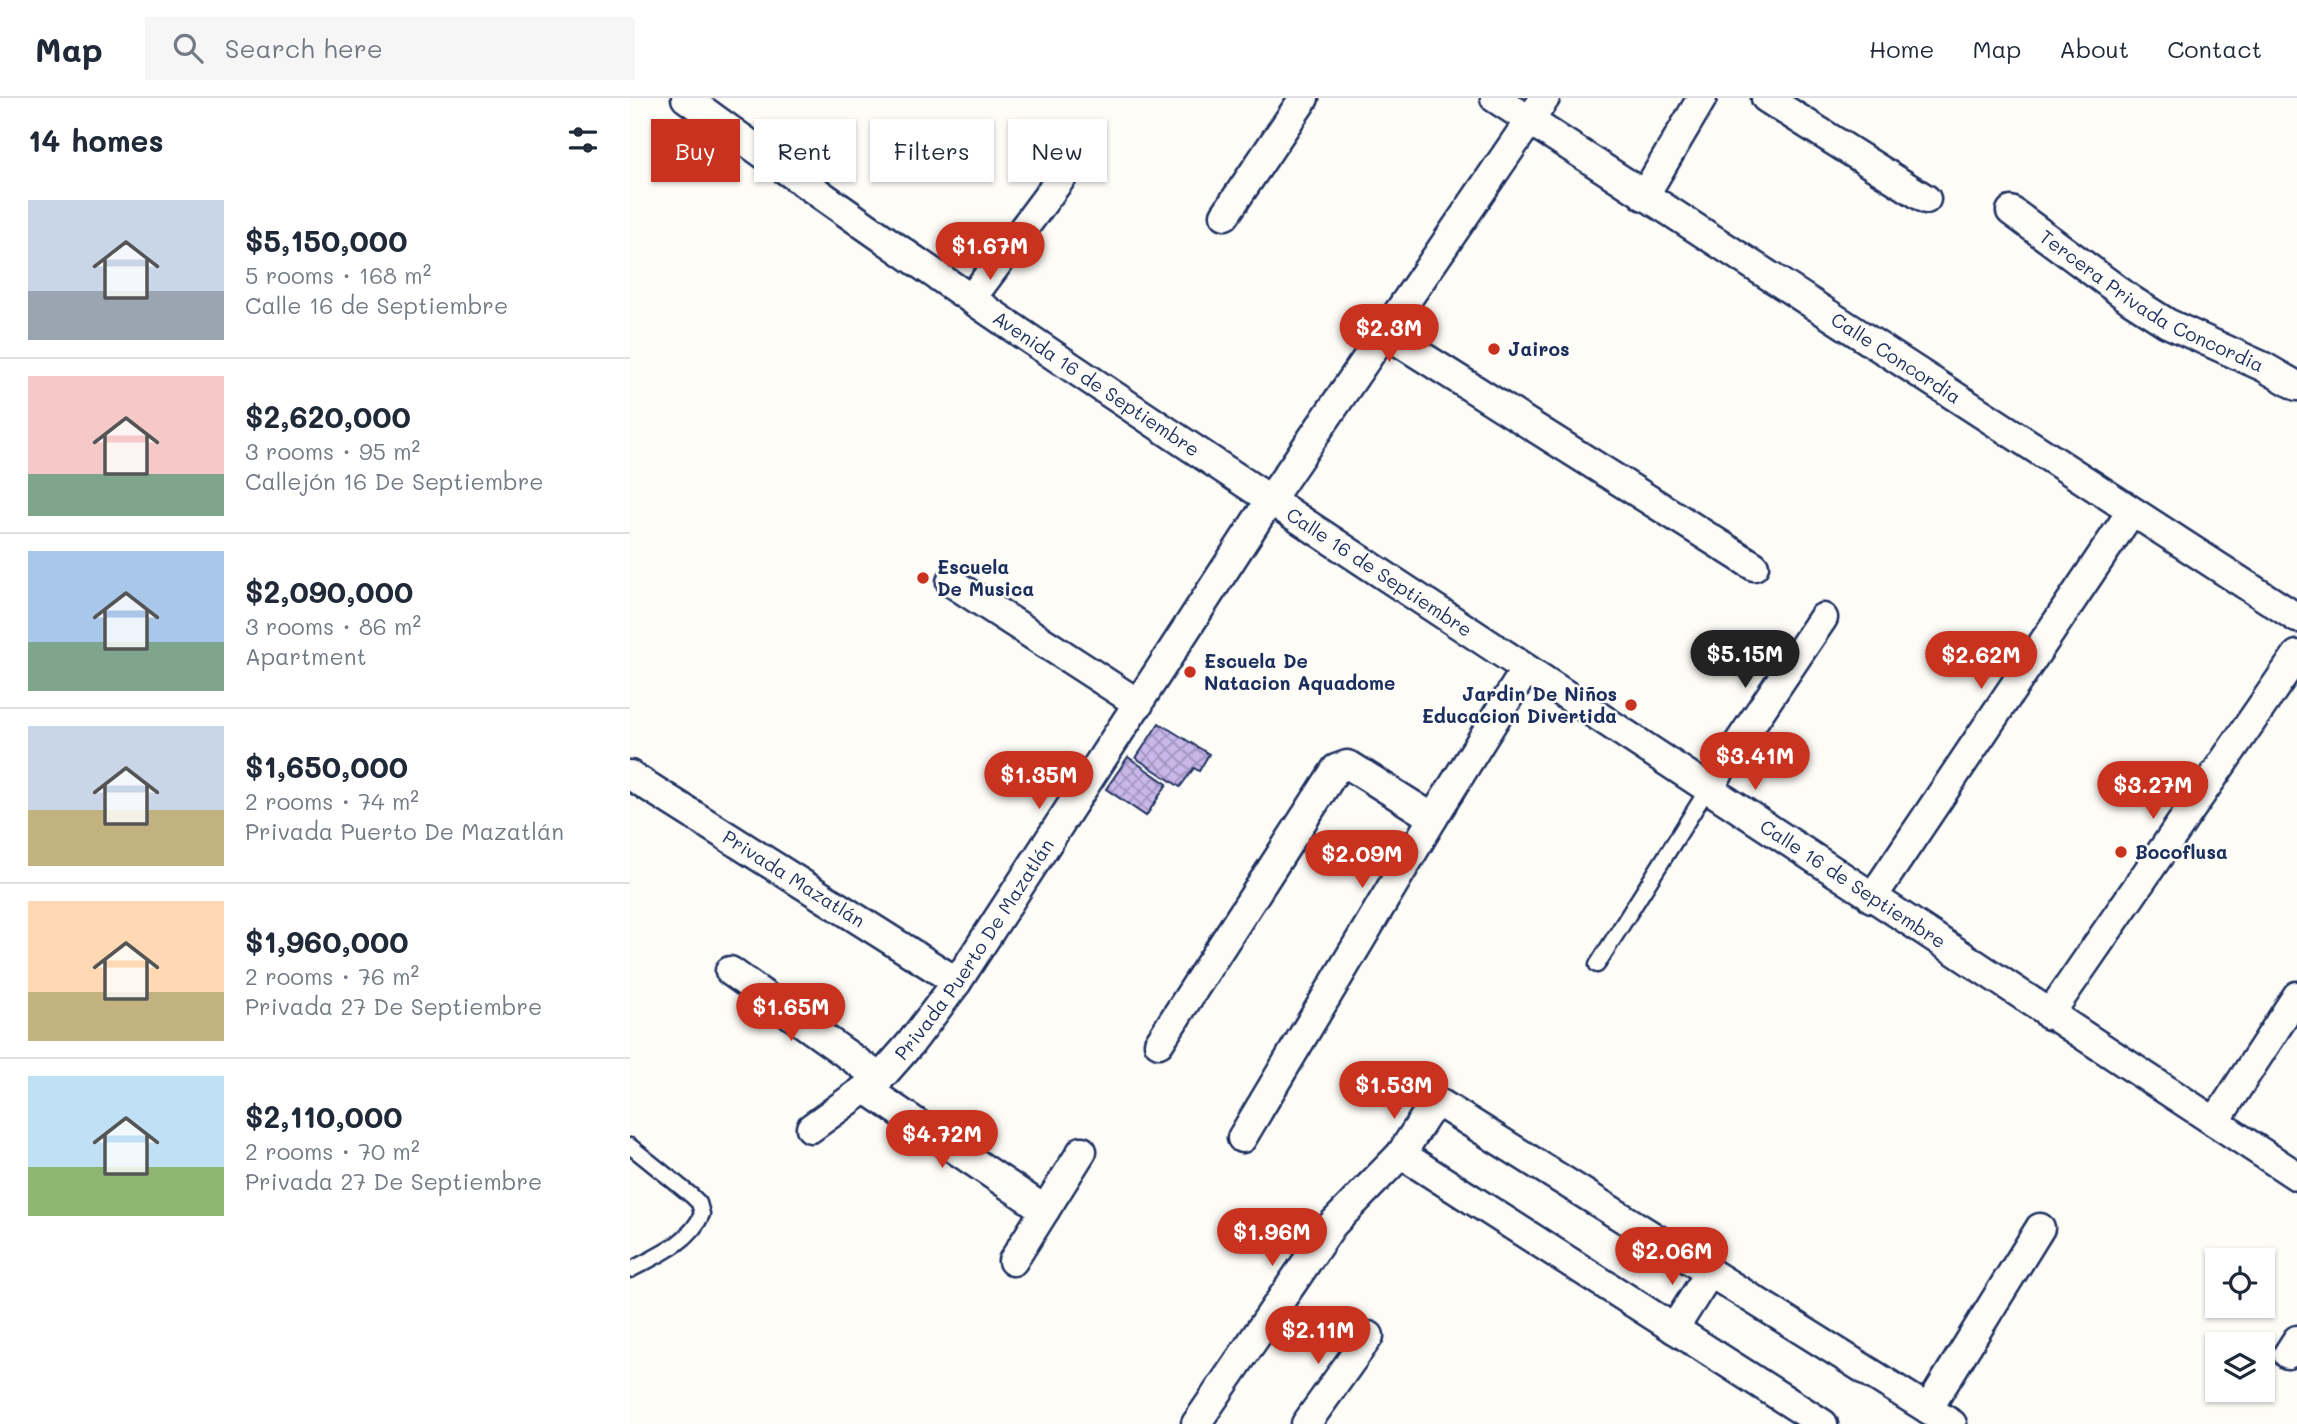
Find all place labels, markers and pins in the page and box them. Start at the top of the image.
pin: $1.67M [933,222,1047,282]
pin: $2.3M [1340,304,1438,364]
place label: Jairos [1508,336,1570,361]
marker: Jairos [1486,341,1502,357]
place label: Escuela De Musica [937,554,1034,601]
marker: Escuela De Musica [915,570,931,586]
pin: $5.15M [1688,630,1802,690]
pin: $2.62M [1924,632,2038,691]
place label: Escuela De Natacion Aquadome [1204,648,1395,695]
marker: Escuela De Natacion Aquadome [1182,664,1198,680]
place label: Jardin De Niños Educacion Divertida [1422,681,1617,728]
marker: Jardin De Niños Educacion Divertida [1623,697,1639,713]
pin: $3.41M [1698,732,1812,792]
pin: $1.35M [982,752,1096,811]
pin: $3.27M [2096,762,2210,821]
pin: $2.09M [1305,830,1419,890]
place label: Bocoflusa [2135,839,2228,864]
marker: Bocoflusa [2113,844,2129,860]
pin: $1.65M [734,984,848,1043]
pin: $1.53M [1337,1062,1451,1121]
pin: $4.72M [885,1110,999,1170]
pin: $1.96M [1215,1208,1329,1268]
pin: $2.06M [1615,1228,1729,1287]
pin: $2.11M [1261,1306,1375,1366]

